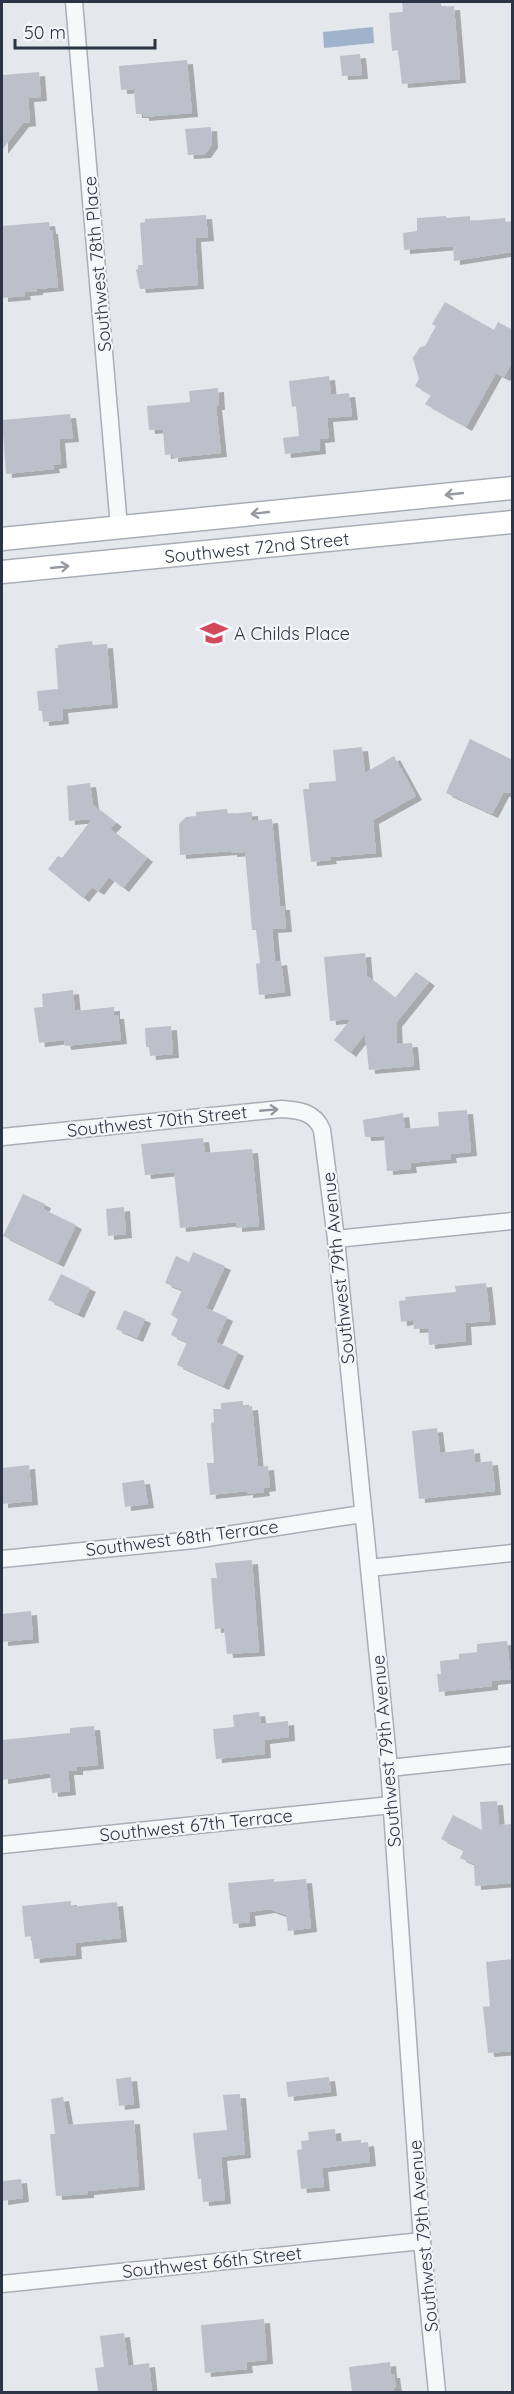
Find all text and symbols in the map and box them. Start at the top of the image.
scale bar [15,12,154,50]
text: 50 m [24,21,66,44]
street label: Southwest 78th Place [78,175,116,353]
one-way arrow [445,489,465,500]
one-way arrow [251,508,271,519]
street label: Southwest 72nd Street [163,527,350,568]
one-way arrow [49,561,69,572]
school or university icon: A Childs Place [199,618,229,648]
place label: A Childs Place [234,622,350,645]
street label: Southwest 70th Street [66,1100,248,1142]
one-way arrow [258,1104,278,1115]
street label: Southwest 79th Avenue [316,1171,360,1365]
street label: Southwest 68th Terrace [84,1515,280,1561]
street label: Southwest 79th Avenue [366,1654,406,1848]
street label: Southwest 67th Terrace [98,1803,294,1847]
street label: Southwest 79th Avenue [403,2139,443,2333]
street label: Southwest 66th Street [121,2241,303,2283]

